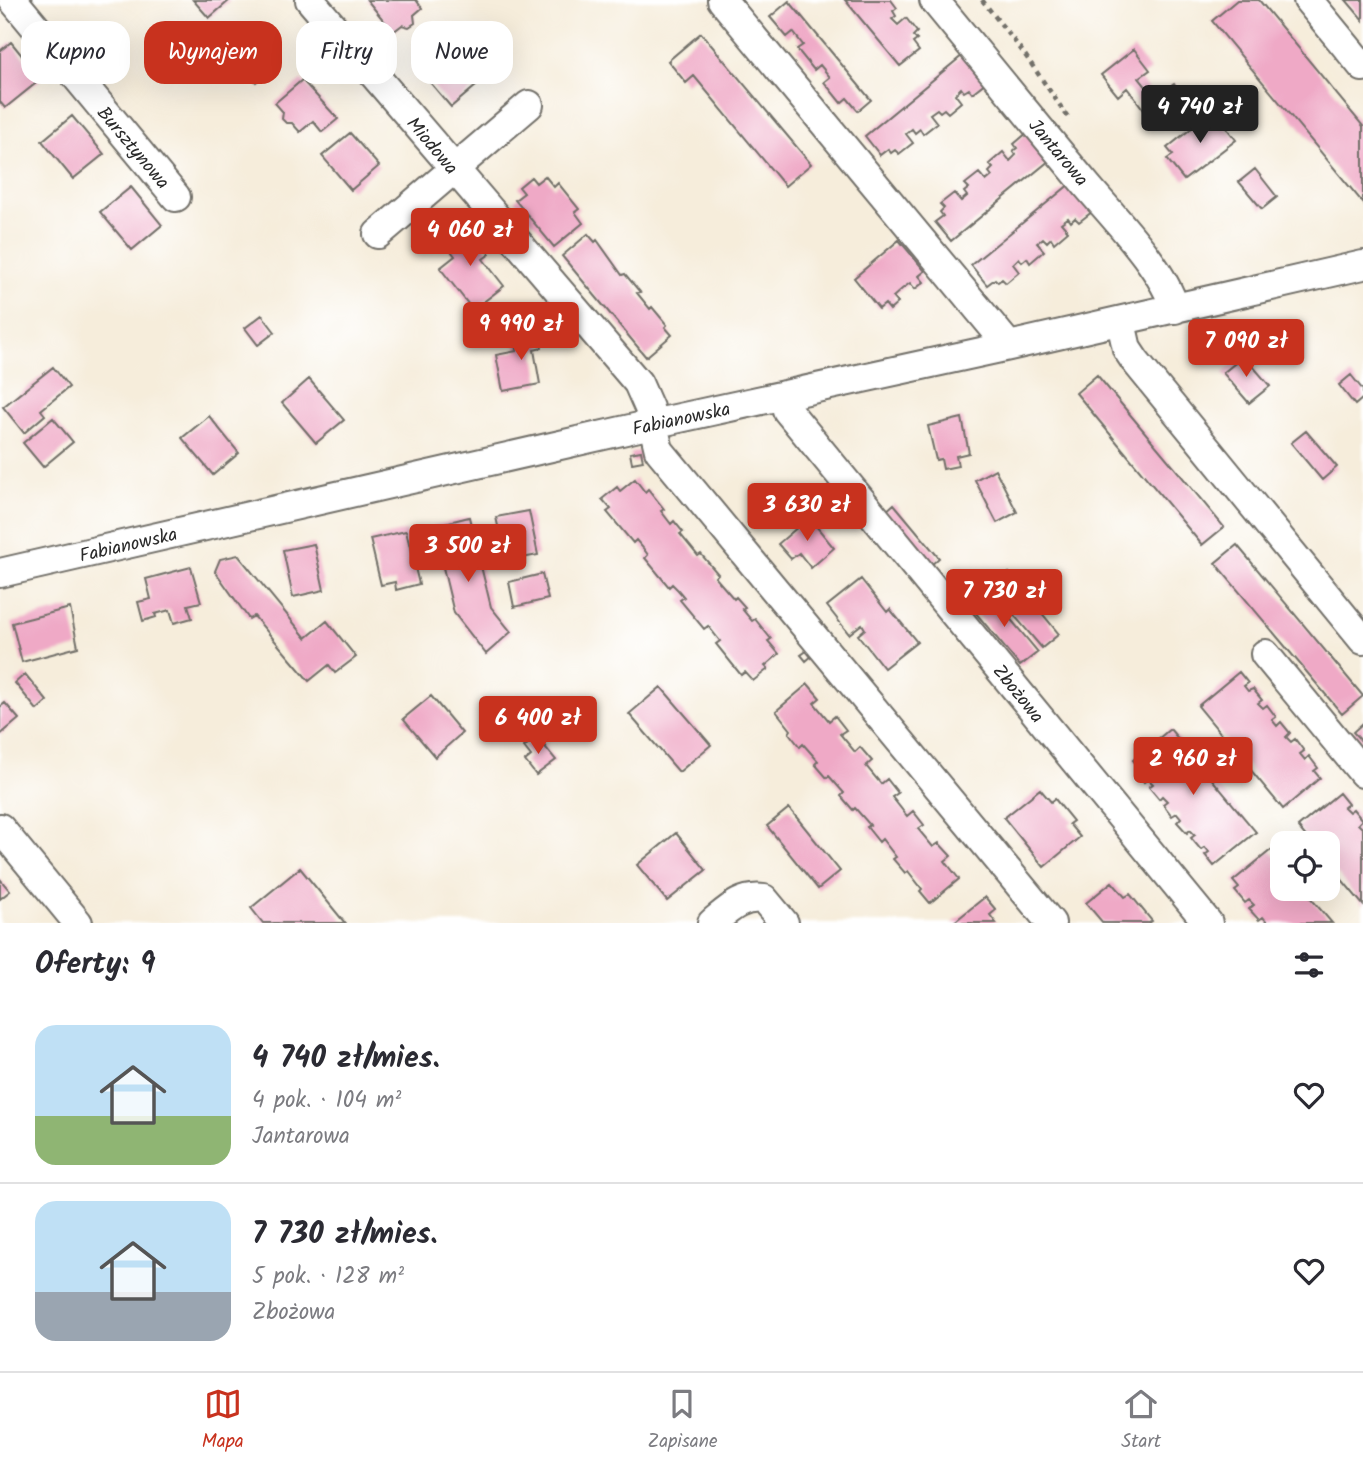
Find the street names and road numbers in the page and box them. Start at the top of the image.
street label: Bursztynowa [89,100,176,196]
street label: Miodowa [398,111,465,182]
street label: Jantarowa [1020,113,1095,194]
street label: Fabianowska [630,395,733,445]
street label: Fabianowska [77,520,180,572]
street label: Zbożowa [984,658,1051,730]

